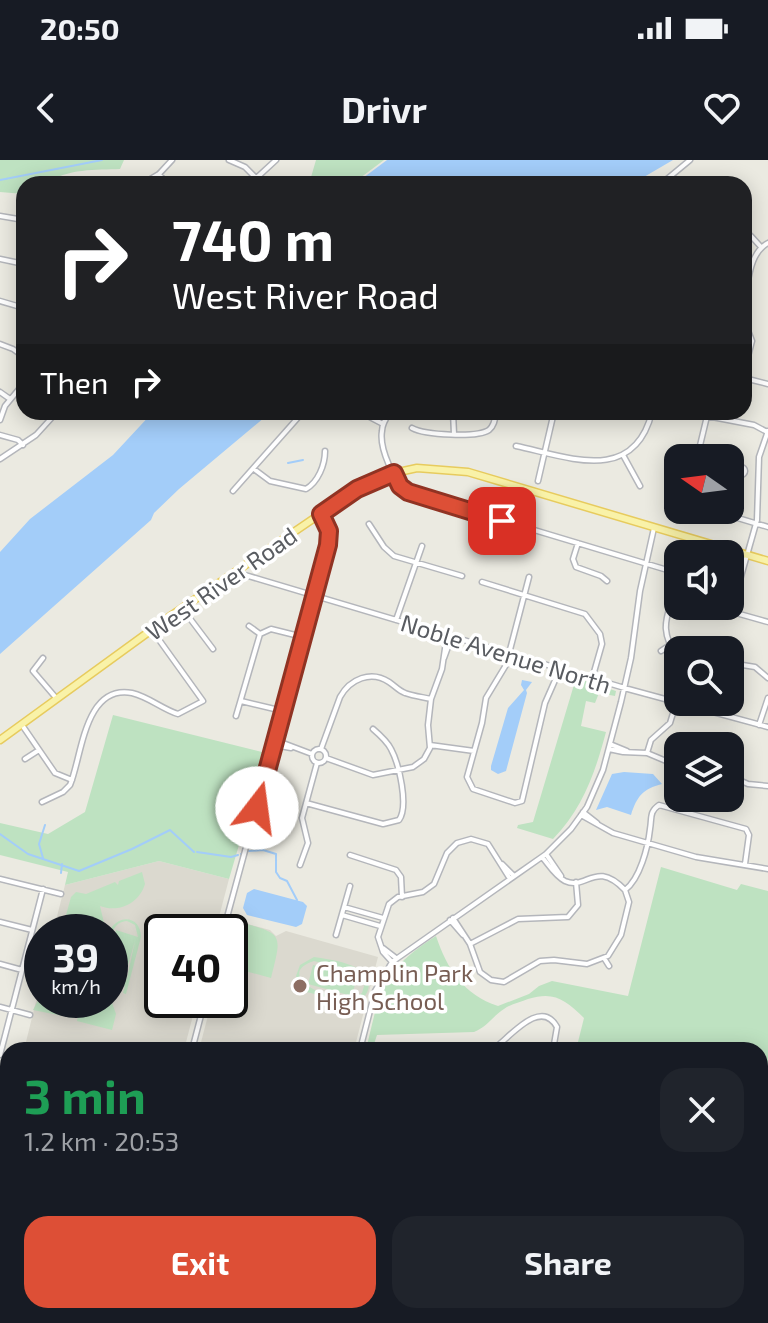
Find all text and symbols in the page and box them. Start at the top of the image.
text: 20:50 [40,10,120,46]
icon: back [24,86,68,130]
icon: heart [700,86,744,130]
text: Drivr [341,87,427,130]
text: 740 m [172,205,334,272]
icon: right [40,208,144,312]
text: West River Road [172,273,439,316]
icon: right [124,360,168,404]
text: Then [40,364,108,400]
north arrow [664,444,744,524]
map controls [664,444,744,812]
pin [468,487,536,555]
icon: arrive [480,499,524,543]
street label: West River Road [140,520,302,646]
button: sound [664,540,744,620]
street label: Noble Avenue North [397,607,615,699]
button: search [664,636,744,716]
button: layers [664,732,744,812]
position arrow [215,766,299,850]
speed limit sign: 40 [144,914,248,1018]
text: 39 [53,932,99,980]
place label: Champlin Park High School [316,958,473,1015]
text: km/h [51,974,101,998]
marker: Champlin Park High School [291,977,309,995]
text: 3 min [24,1066,146,1124]
button: close [660,1068,744,1152]
text: 1.2 km · 20:53 [24,1125,179,1156]
button: Exit [24,1216,376,1308]
button: Share [392,1216,744,1308]

